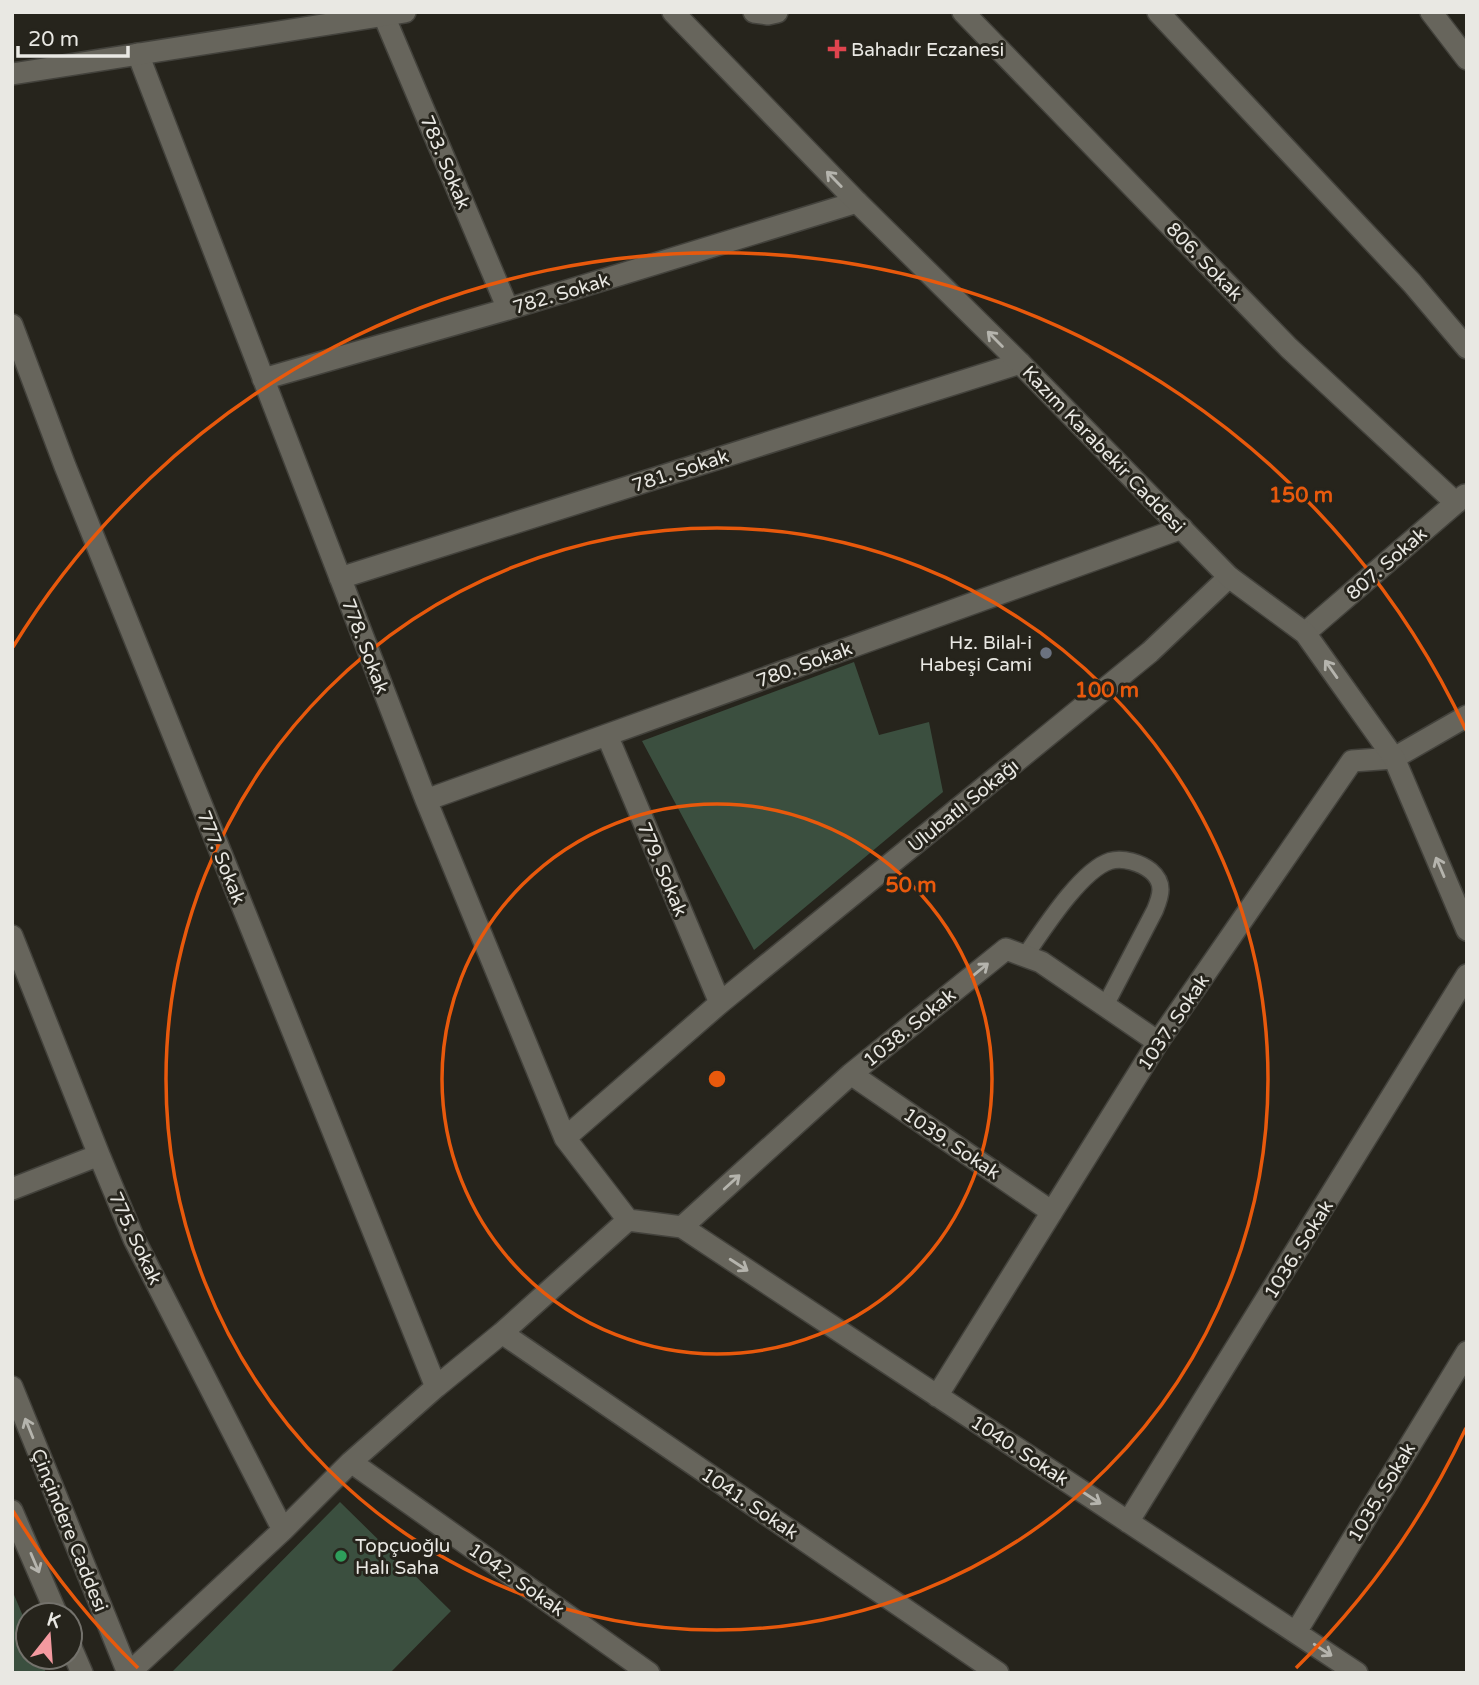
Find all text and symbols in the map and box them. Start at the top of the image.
scale bar [18,14,128,58]
text: 20 m [28,27,79,52]
place label: Bahadır Eczanesi [851,39,1004,61]
marker: Bahadır Eczanesi [829,41,845,57]
street label: 783. Sokak [415,112,475,213]
one-way arrow [825,171,842,188]
street label: 806. Sokak [1162,218,1247,305]
street label: 782. Sokak [510,269,612,319]
one-way arrow [987,330,1004,347]
street label: Kazım Karabekir Caddesi [1018,362,1189,538]
street label: 781. Sokak [629,445,731,497]
text: 150 m [1269,483,1333,508]
street label: 807. Sokak [1342,523,1431,605]
street label: 778. Sokak [337,596,393,697]
place label: Hz. Bilal-i Habeşi Cami [919,632,1032,676]
street label: 780. Sokak [754,637,855,692]
marker: Hz. Bilal-i Habeşi Cami [1038,645,1054,661]
one-way arrow [1324,660,1338,679]
text: 100 m [1075,678,1139,703]
street label: Ulubatlı Sokağı [904,755,1023,857]
street label: 777. Sokak [192,807,250,907]
street label: 779. Sokak [632,819,692,920]
one-way arrow [1433,857,1446,878]
text: 50 m [885,873,937,898]
one-way arrow [970,962,988,978]
street label: 1037. Sokak [1134,970,1214,1075]
street label: 1038. Sokak [859,984,960,1072]
centre of rings [705,1067,729,1091]
street label: 1039. Sokak [899,1103,1004,1184]
one-way arrow [723,1174,741,1190]
street label: 775. Sokak [104,1188,166,1288]
street label: 1036. Sokak [1260,1196,1338,1303]
one-way arrow [729,1258,748,1272]
street label: 1040. Sokak [966,1411,1072,1491]
one-way arrow [21,1417,34,1439]
street label: 1035. Sokak [1344,1439,1420,1546]
street label: Çinçindere Caddesi [26,1446,112,1615]
street label: 1041. Sokak [697,1463,802,1544]
one-way arrow [1082,1491,1102,1505]
place label: Topçuoğlu Halı Saha [355,1535,450,1579]
street label: 1042. Sokak [464,1539,569,1621]
marker: Topçuoğlu Halı Saha [333,1548,349,1564]
one-way arrow [29,1552,42,1573]
north arrow [14,1601,84,1671]
text: K [44,1608,63,1633]
one-way arrow [1313,1643,1333,1657]

